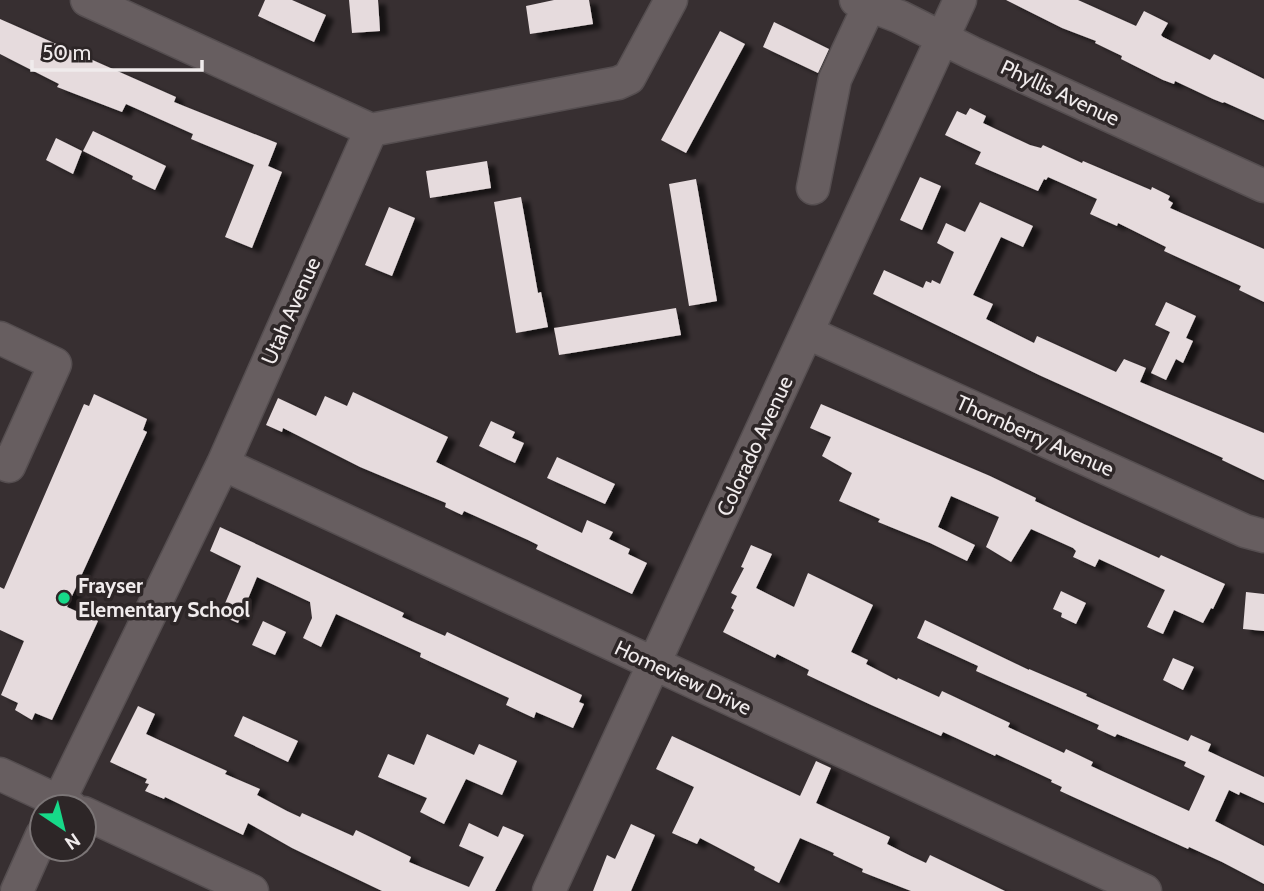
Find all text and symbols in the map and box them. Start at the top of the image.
scale bar [32,28,201,72]
text: 50 m [42,40,91,65]
street label: Phyllis Avenue [997,54,1124,131]
street label: Utah Avenue [256,253,325,368]
street label: Colorado Avenue [711,372,798,520]
street label: Thornberry Avenue [952,390,1118,482]
place label: Frayser Elementary School [78,573,251,622]
marker: Frayser Elementary School [56,590,72,606]
street label: Homeview Drive [611,635,756,720]
north arrow [28,793,98,863]
text: N [60,828,85,855]

